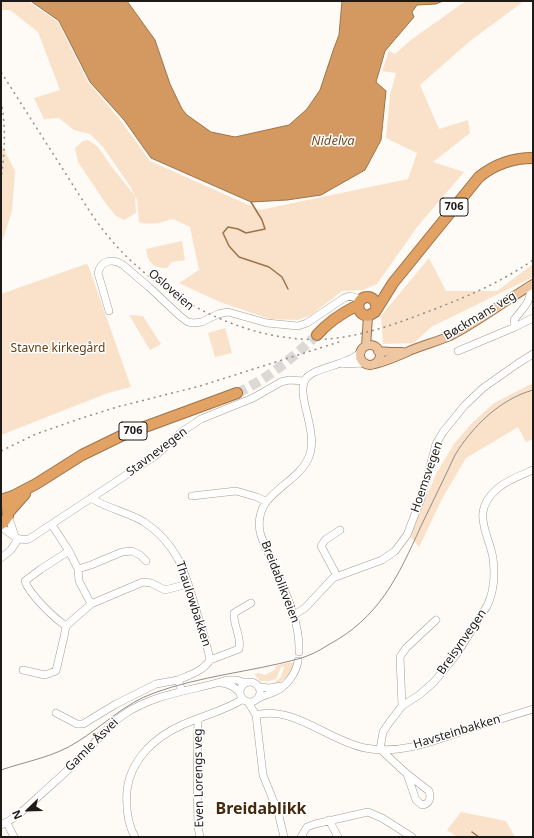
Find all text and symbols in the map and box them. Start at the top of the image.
water label: Nidelva [311,133,355,149]
road number: 706 [440,198,468,216]
street label: Osloveien [145,266,197,314]
street label: Bøckmans veg [441,289,519,343]
park label: Stavne kirkegård [11,342,105,356]
road number: 706 [119,422,147,440]
street label: Stavnevegen [124,425,190,479]
street label: Hoemsvegen [408,440,446,514]
street label: Breidablikveien [258,539,302,625]
street label: Thaulowbakken [172,560,214,648]
street label: Breisynvegen [434,607,490,677]
street label: Havsteinbakken [412,712,502,752]
street label: Gamle Åsvei [62,715,122,775]
street label: Even Lorengs veg [191,728,207,828]
north arrow [8,790,48,830]
district label: Breidablikk [215,799,307,819]
text: N [8,808,25,822]

